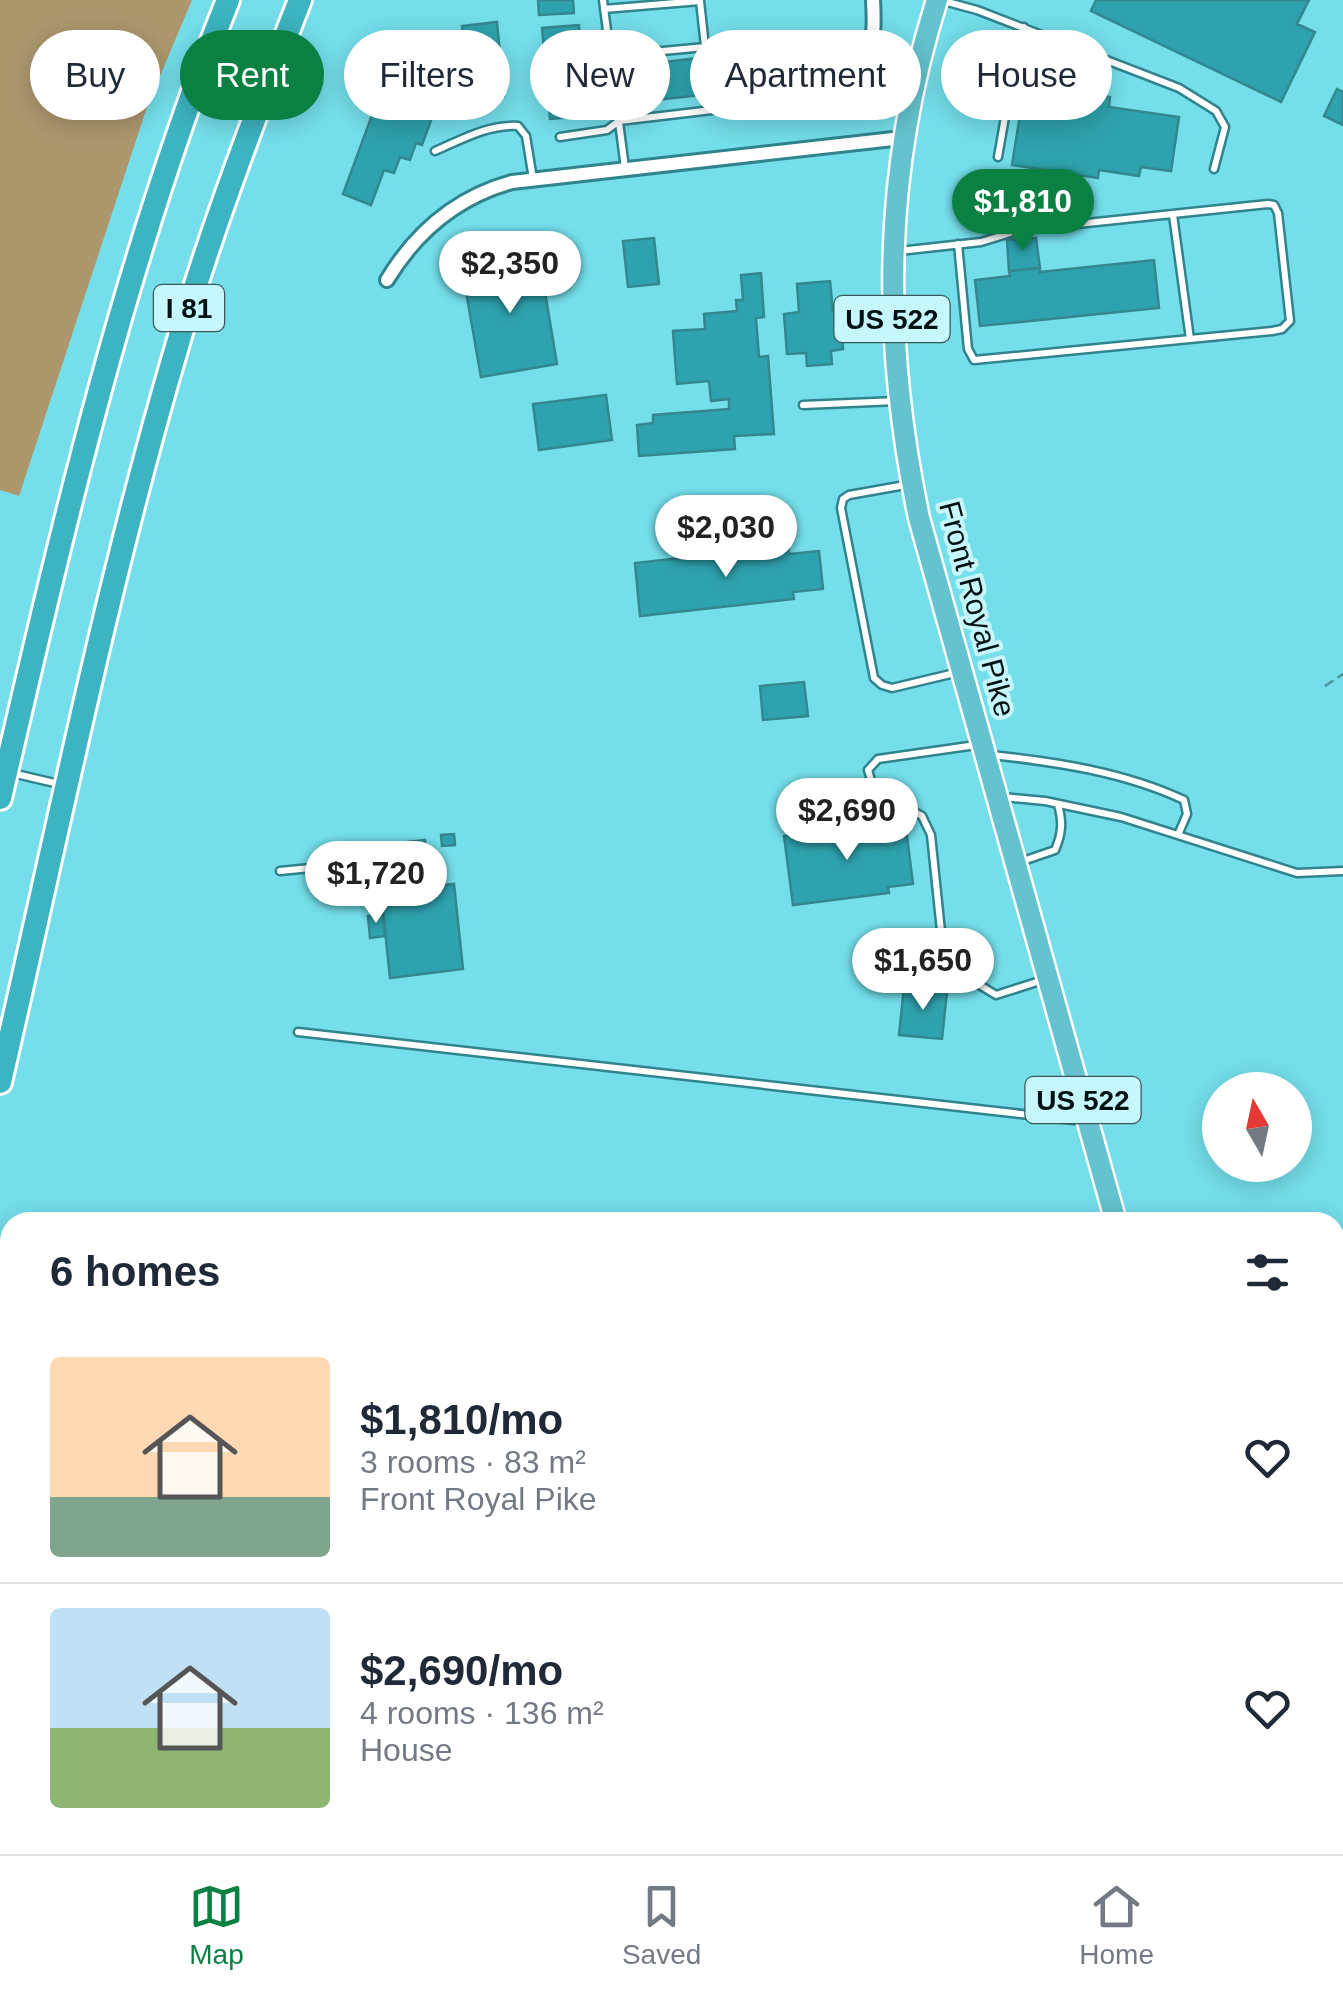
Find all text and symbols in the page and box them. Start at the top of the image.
chip: Buy [30,30,160,120]
chip: Rent [180,30,324,120]
chip: Filters [344,30,510,120]
chip: New [530,30,670,120]
chip: Apartment [690,30,921,120]
chip: House [941,30,1112,120]
pin: $1,810 [942,169,1104,254]
text: $1,810 [974,183,1072,219]
pin: $2,350 [429,231,591,316]
text: $2,350 [461,245,559,281]
road number: I 81 [154,285,224,331]
road number: US 522 [834,296,950,342]
pin: $2,030 [645,495,807,580]
street label: Front Royal Pike [933,498,1022,720]
text: $2,030 [677,509,775,545]
pin: $2,690 [766,778,928,863]
text: $2,690 [798,792,896,828]
pin: $1,720 [295,841,457,926]
text: $1,720 [327,855,425,891]
pin: $1,650 [842,928,1004,1013]
text: $1,650 [874,942,972,978]
north arrow [1202,1072,1312,1182]
map controls [1202,1072,1312,1182]
road number: US 522 [1026,1077,1140,1123]
icon: filters [1240,1245,1295,1300]
text: 6 homes [50,1248,220,1295]
text: $1,810/mo [360,1396,563,1443]
icon: home [130,1397,250,1517]
icon: heart [1240,1430,1295,1485]
text: 3 rooms · 83 m² [360,1444,586,1480]
text: Front Royal Pike [360,1481,597,1517]
text: $2,690/mo [360,1647,563,1694]
icon: home [130,1648,250,1768]
icon: heart [1240,1681,1295,1736]
text: 4 rooms · 136 m² [360,1695,604,1731]
text: House [360,1732,453,1768]
tab: Map [189,1879,244,1971]
tab: Saved [622,1879,701,1971]
tab: Home [1079,1879,1154,1971]

